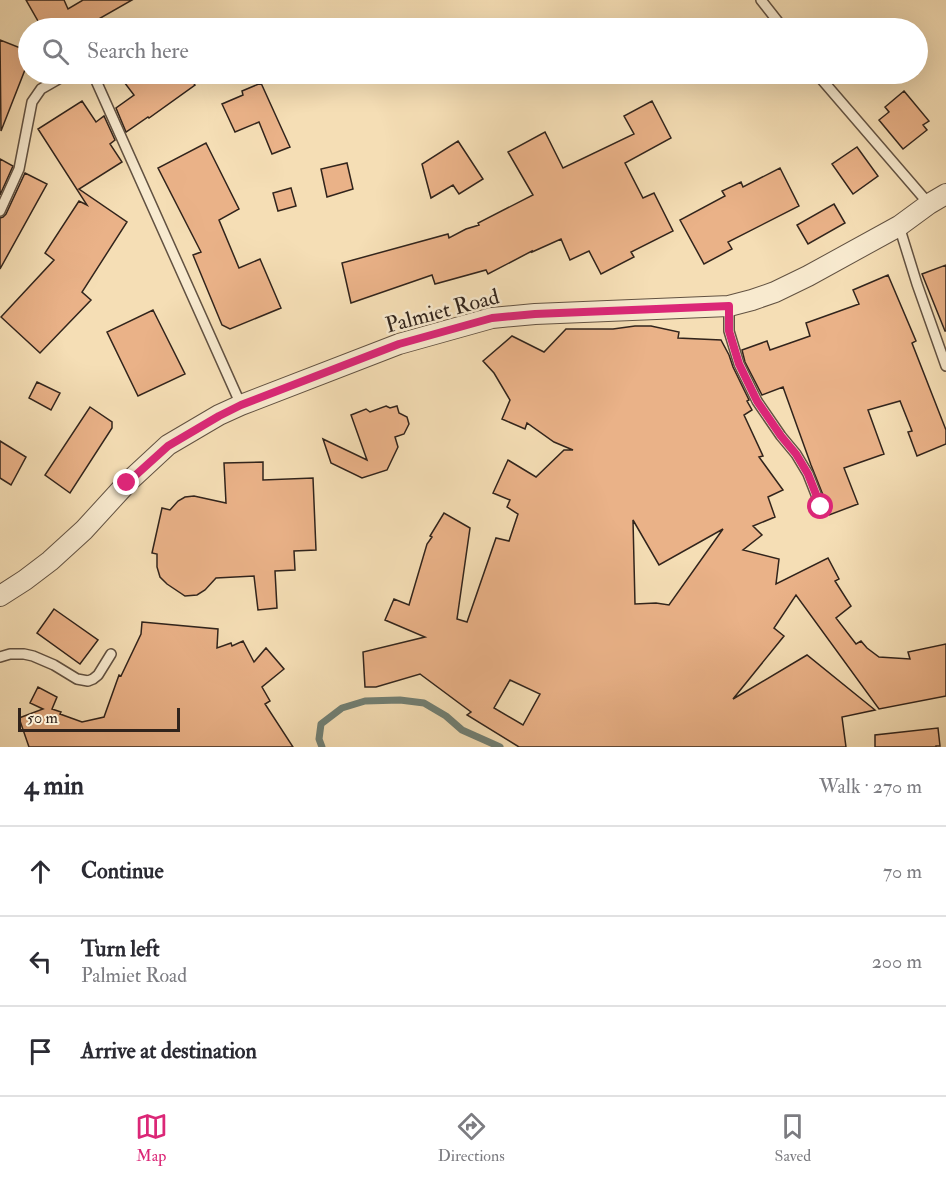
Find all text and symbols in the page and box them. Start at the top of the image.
search box [18,18,928,84]
icon: search [39,35,72,68]
text: Search here [87,37,189,65]
street label: Palmiet Road [382,282,502,340]
route end [113,469,139,495]
route start [807,493,833,519]
scale bar [18,705,180,732]
text: 50 m [27,708,58,728]
text: 4 min [24,770,84,802]
text: Walk · 270 m [819,774,922,799]
icon: ahead [24,855,57,888]
text: Continue [81,857,164,885]
text: 70 m [883,859,922,884]
text: Turn left [81,935,160,963]
icon: left [24,945,57,978]
text: 200 m [872,949,922,974]
text: Palmiet Road [81,963,187,988]
icon: arrive [24,1035,57,1068]
text: Arrive at destination [81,1037,257,1065]
tab: Map [135,1110,168,1166]
tab: Directions [438,1110,505,1166]
tab: Saved [775,1110,811,1166]

